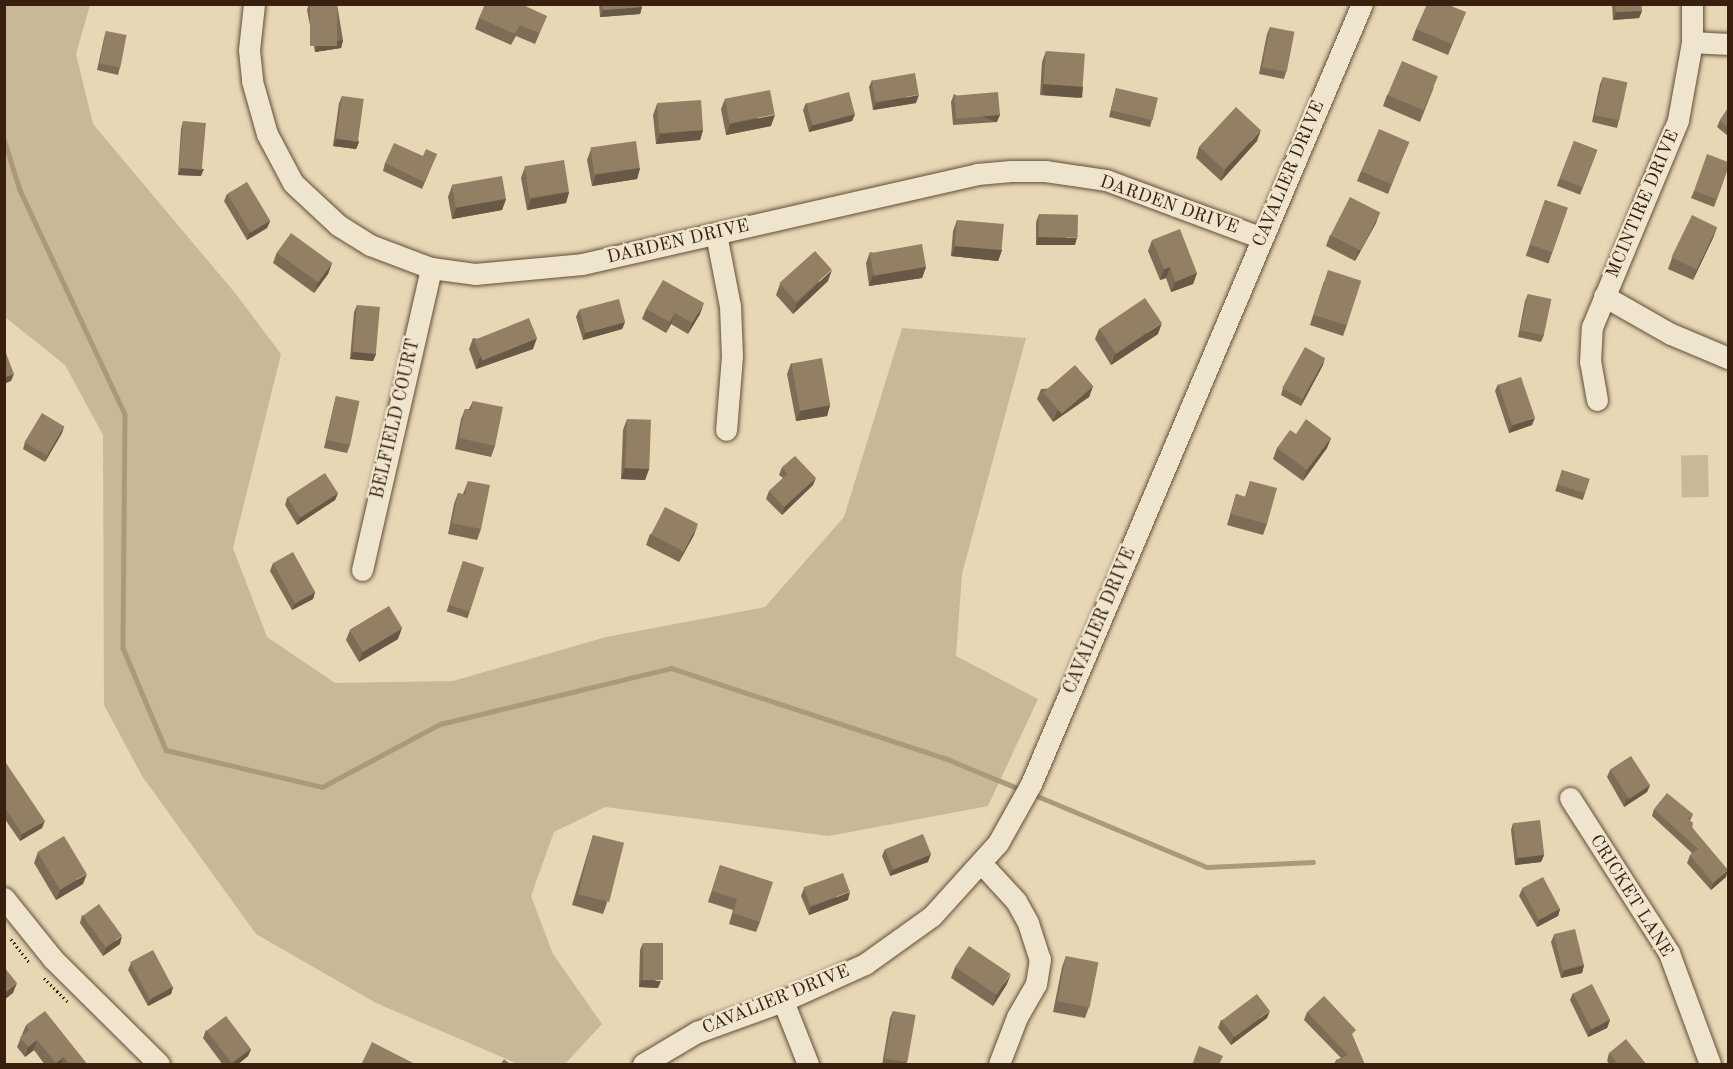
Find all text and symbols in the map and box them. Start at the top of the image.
street label: CAVALIER DRIVE [1248,98,1330,250]
street label: MCINTIRE DRIVE [1602,127,1684,281]
street label: DARDEN DRIVE [1097,171,1241,239]
street label: DARDEN DRIVE [605,215,751,269]
street label: BELFIELD COURT [367,337,425,501]
street label: CAVALIER DRIVE [1059,545,1141,697]
street label: CRICKET LANE [1585,831,1677,961]
street label: CAVALIER DRIVE [699,961,853,1039]

